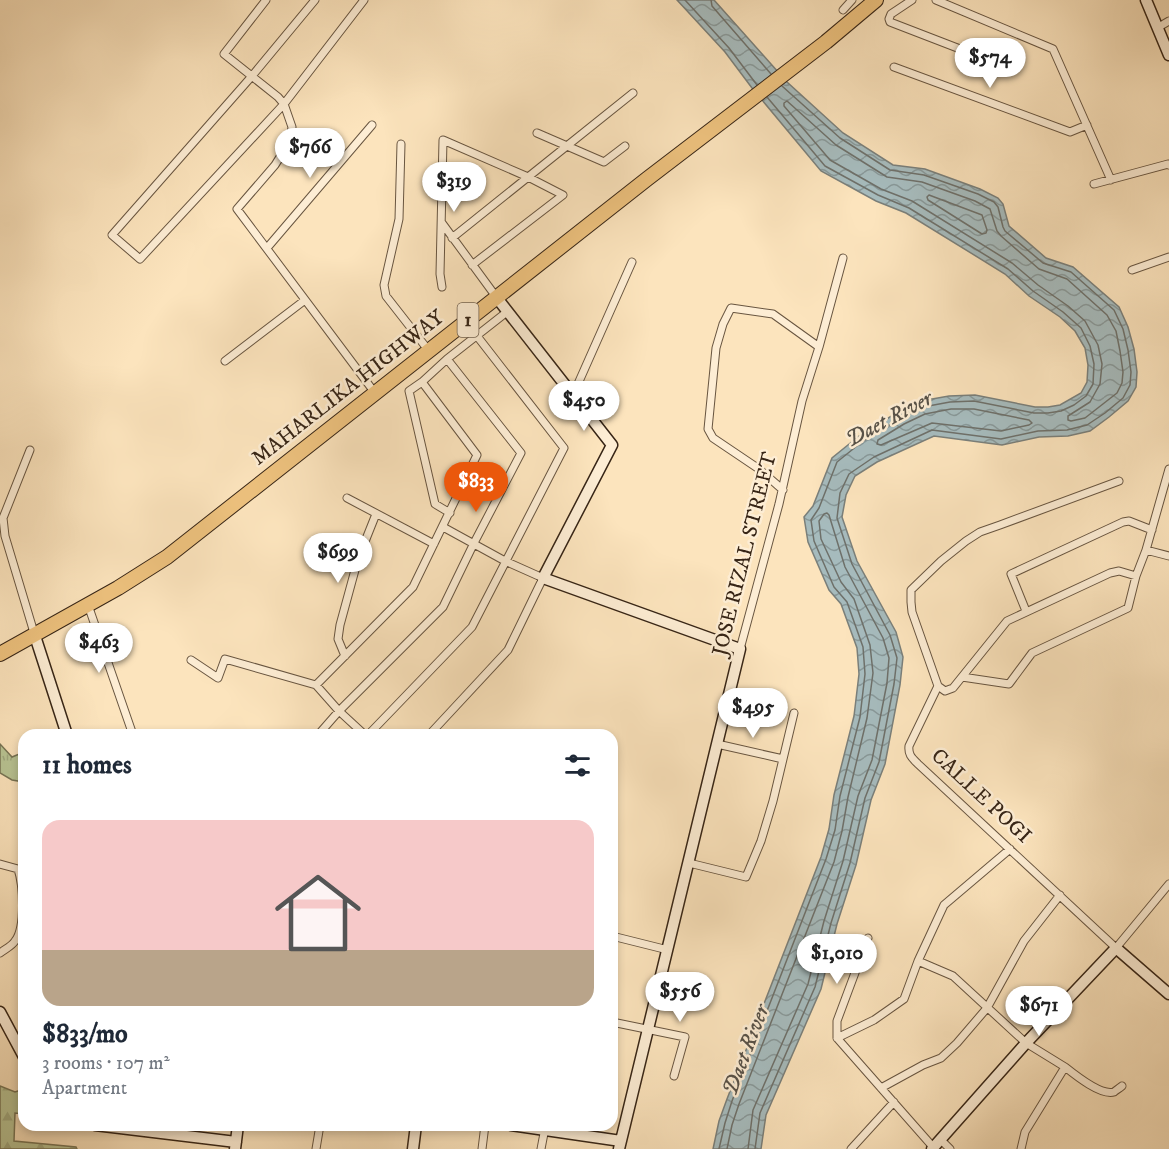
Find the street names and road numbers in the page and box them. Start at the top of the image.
road number: 1 [458,303,478,337]
street label: MAHARLIKA HIGHWAY [247,304,450,471]
street label: JOSE RIZAL STREET [707,449,783,661]
street label: CALLE POGI [926,743,1036,849]

